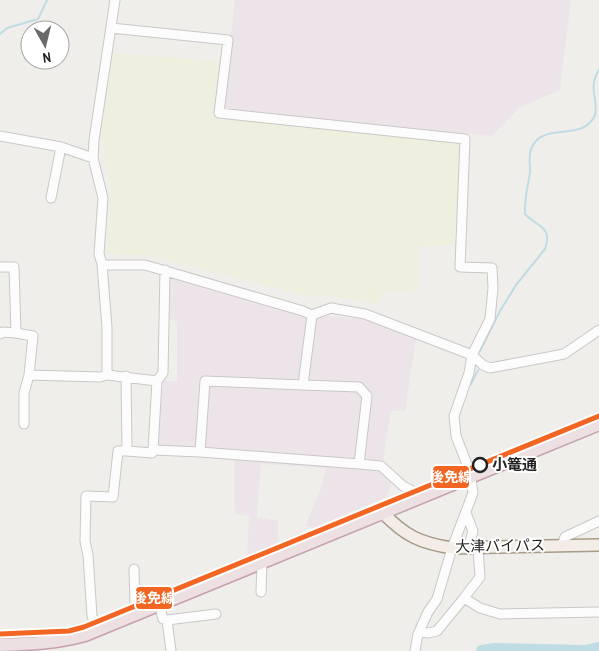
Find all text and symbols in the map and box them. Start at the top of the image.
north arrow [20,20,70,70]
text: N [41,48,52,67]
place label: 小篭通 [492,454,537,475]
marker: 小篭通 [472,457,488,473]
line badge: 後免線 [432,465,470,489]
text: 後免線 [430,468,472,486]
street label: 大津バイパス [455,534,545,557]
line badge: 後免線 [135,586,173,610]
text: 後免線 [133,589,175,607]

